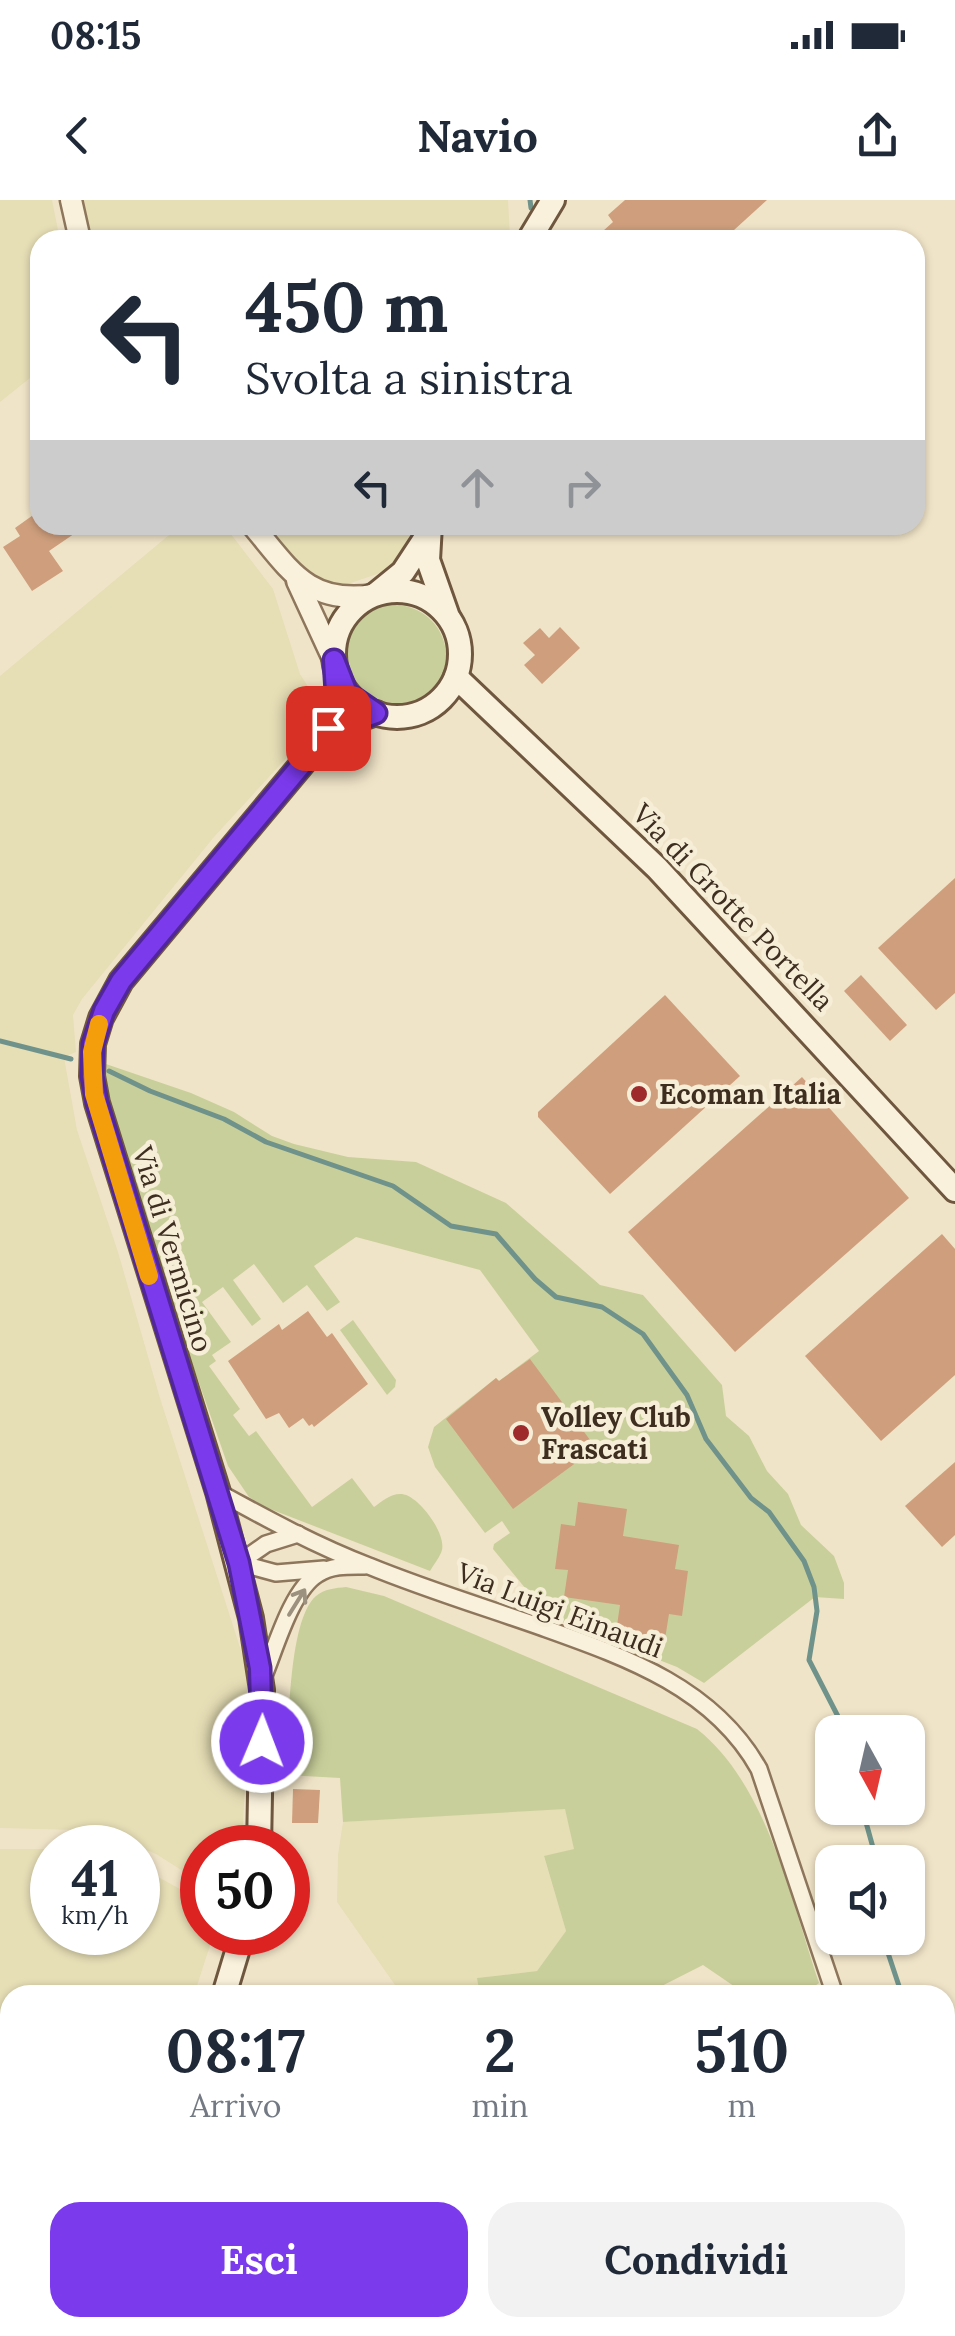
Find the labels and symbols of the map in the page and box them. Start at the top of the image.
pin [286,686,371,771]
street label: Via di Grotte Portella [624,795,841,1018]
place label: Ecoman Italia [659,1076,842,1112]
marker: Ecoman Italia [628,1083,650,1105]
street label: Via di Vermicino [124,1141,221,1356]
place label: Volley Club Frascati [541,1399,691,1467]
marker: Volley Club Frascati [510,1422,532,1444]
street label: Via Luigi Einaudi [451,1554,668,1666]
one-way arrow [287,1588,307,1617]
position arrow [210,1690,314,1794]
north arrow [815,1715,925,1825]
speed limit sign: 50 [180,1825,310,1955]

